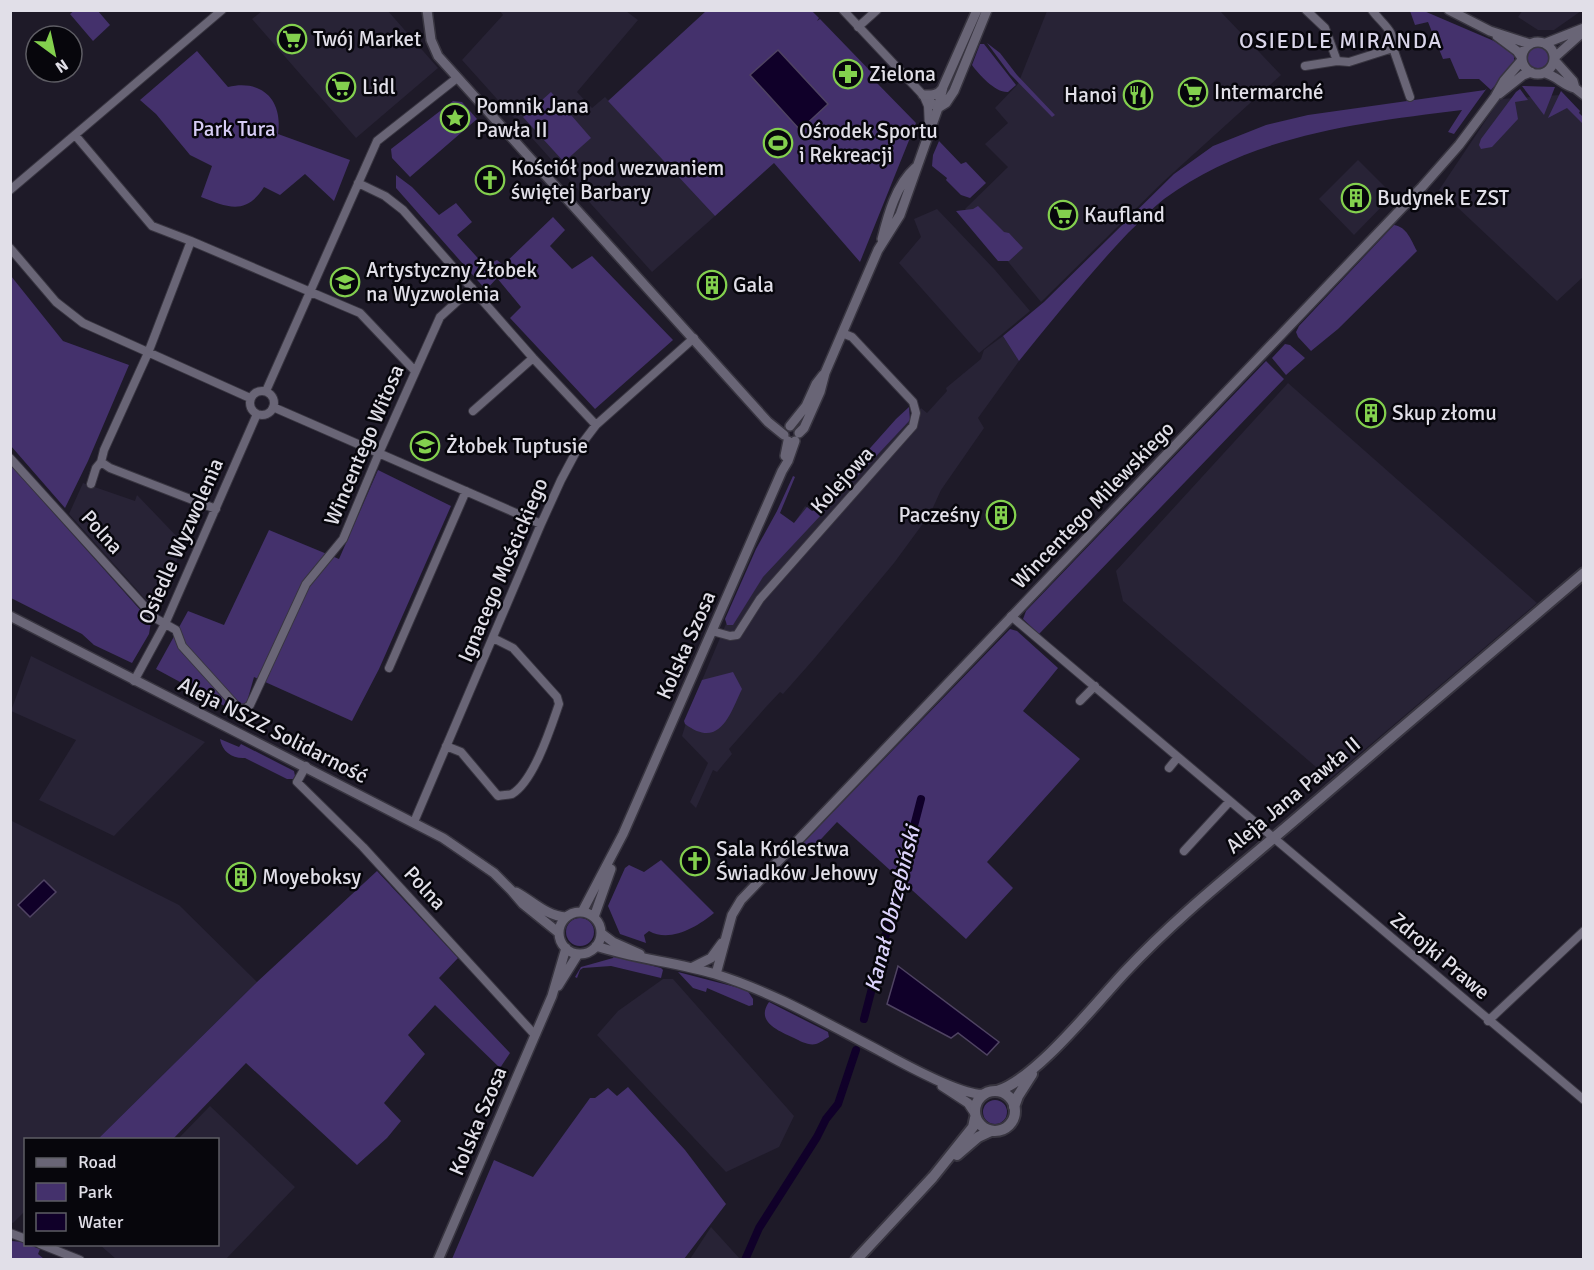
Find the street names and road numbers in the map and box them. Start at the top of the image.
street label: Wincentego Witosa [318,361,410,529]
street label: Wincentego Milewskiego [1006,416,1180,594]
street label: Kolejowa [805,441,879,519]
street label: Osiedle Wyzwolenia [133,454,229,628]
street label: Ignacego Mościckiego [452,474,554,666]
street label: Polna [75,505,129,559]
street label: Kolska Szosa [651,587,721,703]
street label: Aleja NSZZ Solidarność [174,671,372,789]
street label: Aleja Jana Pawła II [1220,731,1366,859]
street label: Polna [398,861,452,915]
street label: Zdrojki Prawe [1385,907,1495,1005]
street label: Kolska Szosa [443,1063,513,1179]

